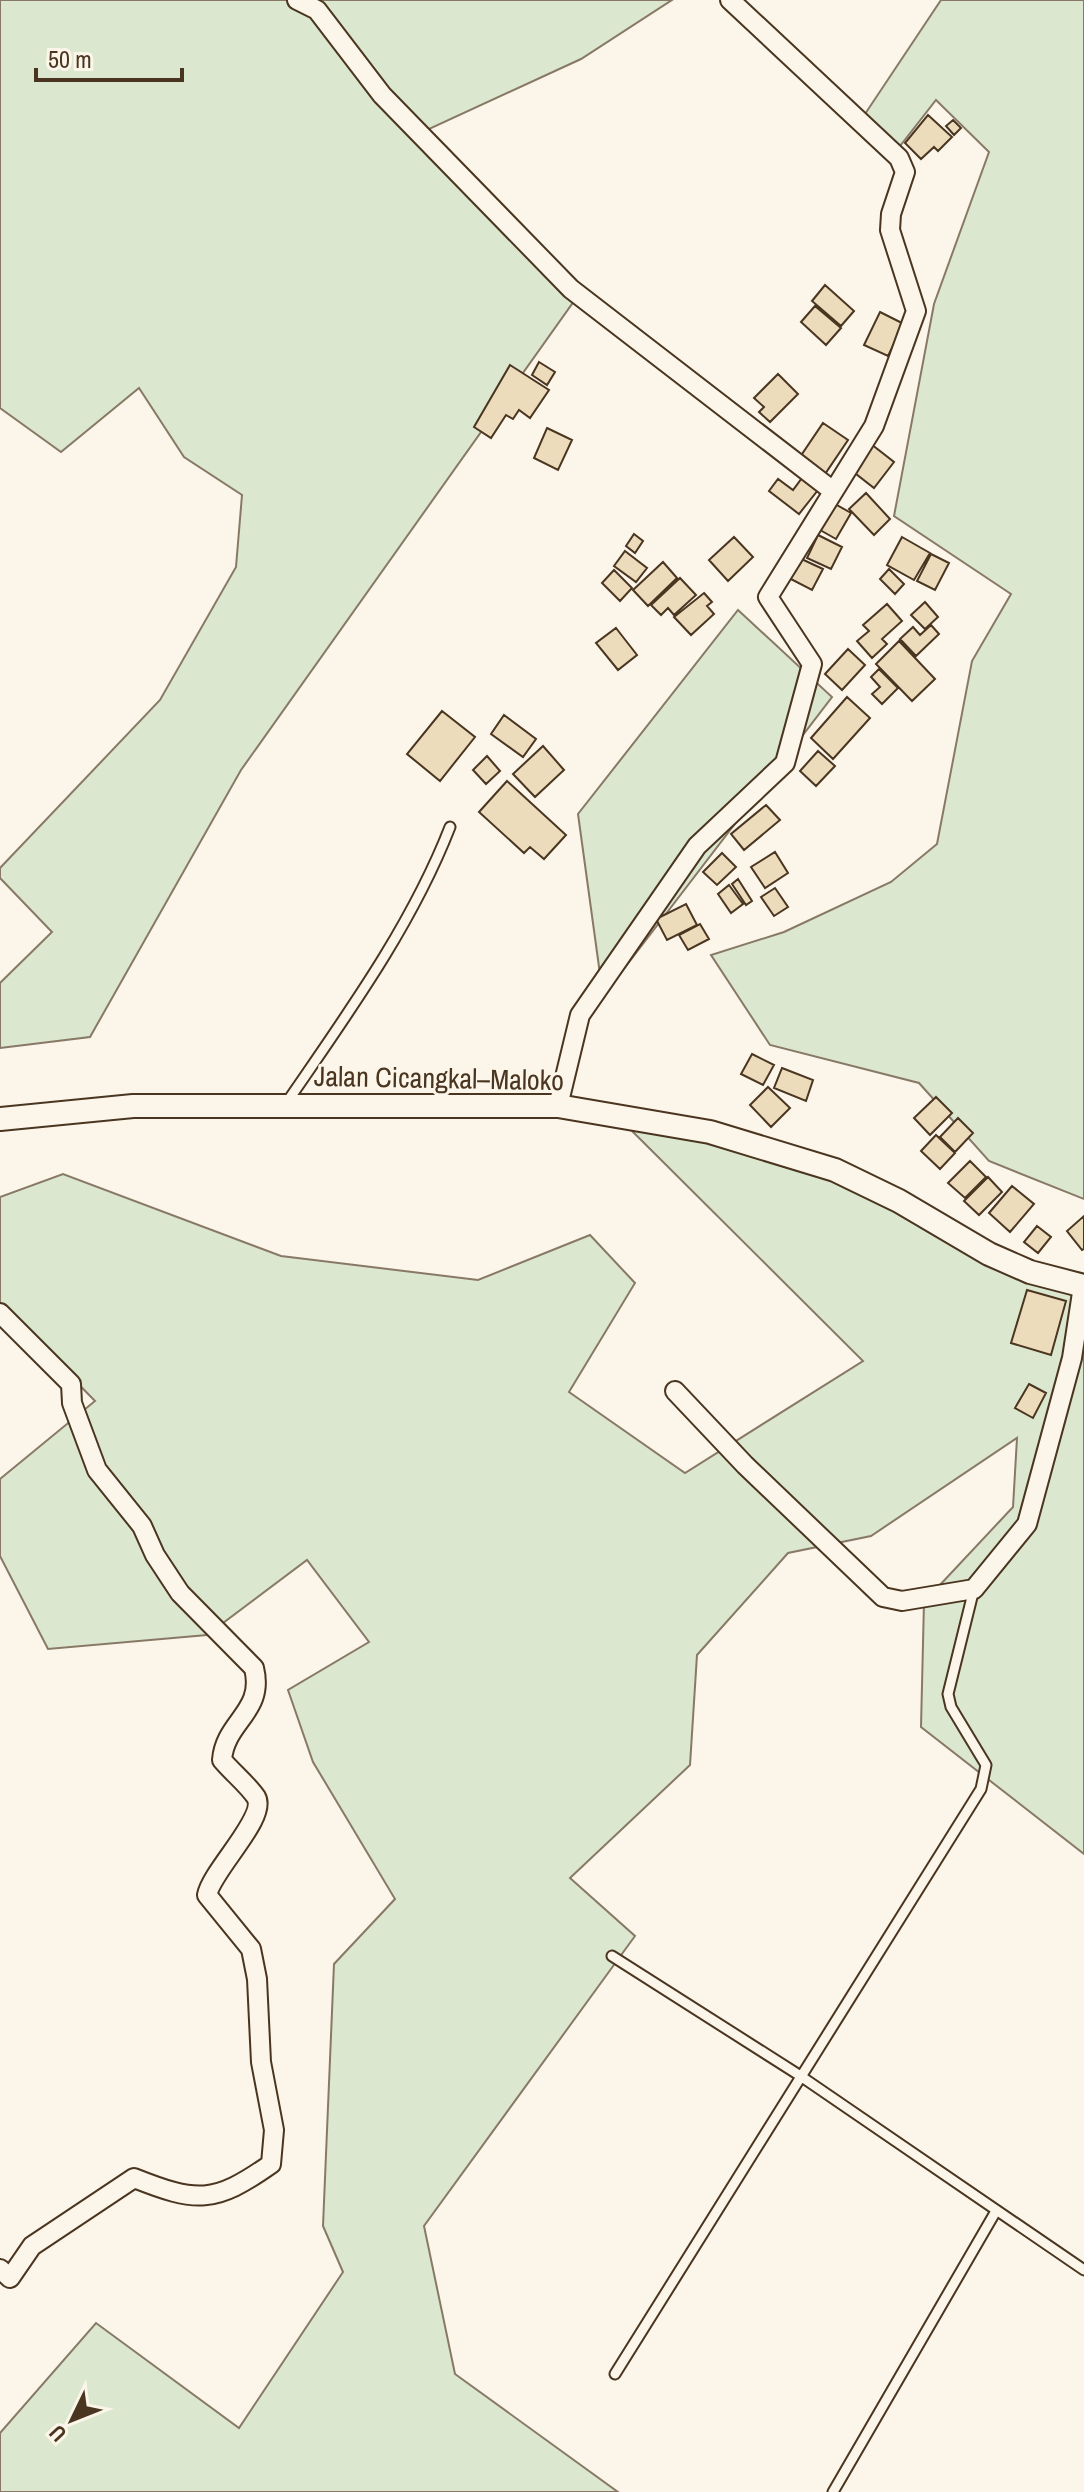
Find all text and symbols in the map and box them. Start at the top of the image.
scale bar [36,32,182,82]
text: 50 m [48,43,92,75]
street label: Jalan Cicangkal–Maloko [314,1057,564,1099]
north arrow [32,2380,112,2460]
text: U [42,2419,73,2449]

